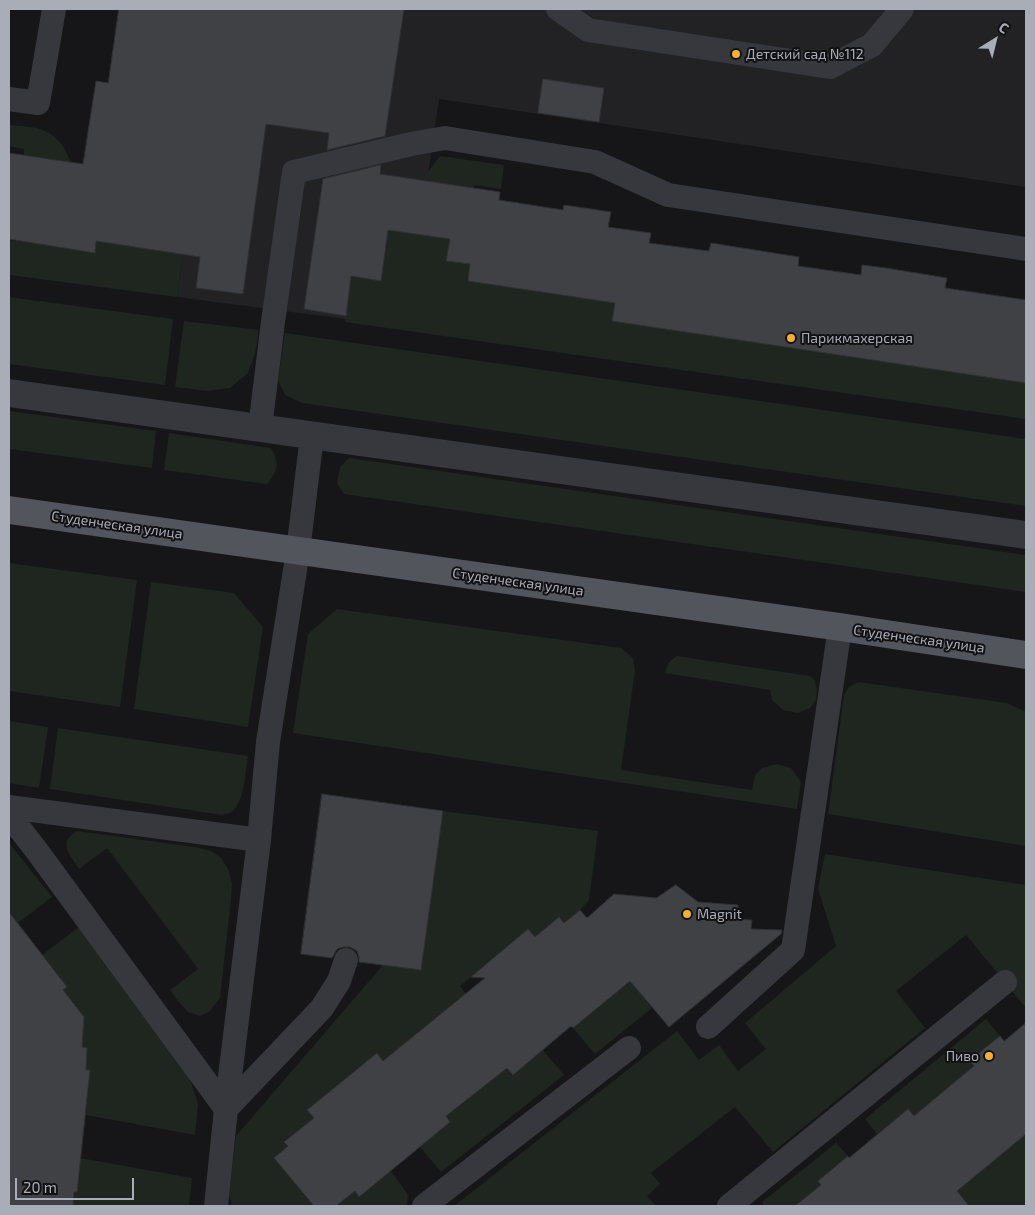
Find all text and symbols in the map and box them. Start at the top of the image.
north arrow [970,15,1020,65]
text: С [996,18,1012,37]
place label: Детский сад №112 [746,46,864,62]
marker: Детский сад №112 [730,48,742,60]
place label: Парикмахерская [801,330,913,346]
marker: Парикмахерская [785,332,797,344]
street label: Студенческая улица [50,507,184,543]
street label: Студенческая улица [451,564,585,600]
street label: Студенческая улица [852,621,986,657]
place label: Magnit [697,906,742,922]
marker: Magnit [681,908,693,920]
place label: Пиво [946,1048,979,1064]
marker: Пиво [983,1050,995,1062]
scale bar [18,1168,136,1200]
text: 20 m [23,1178,57,1196]

